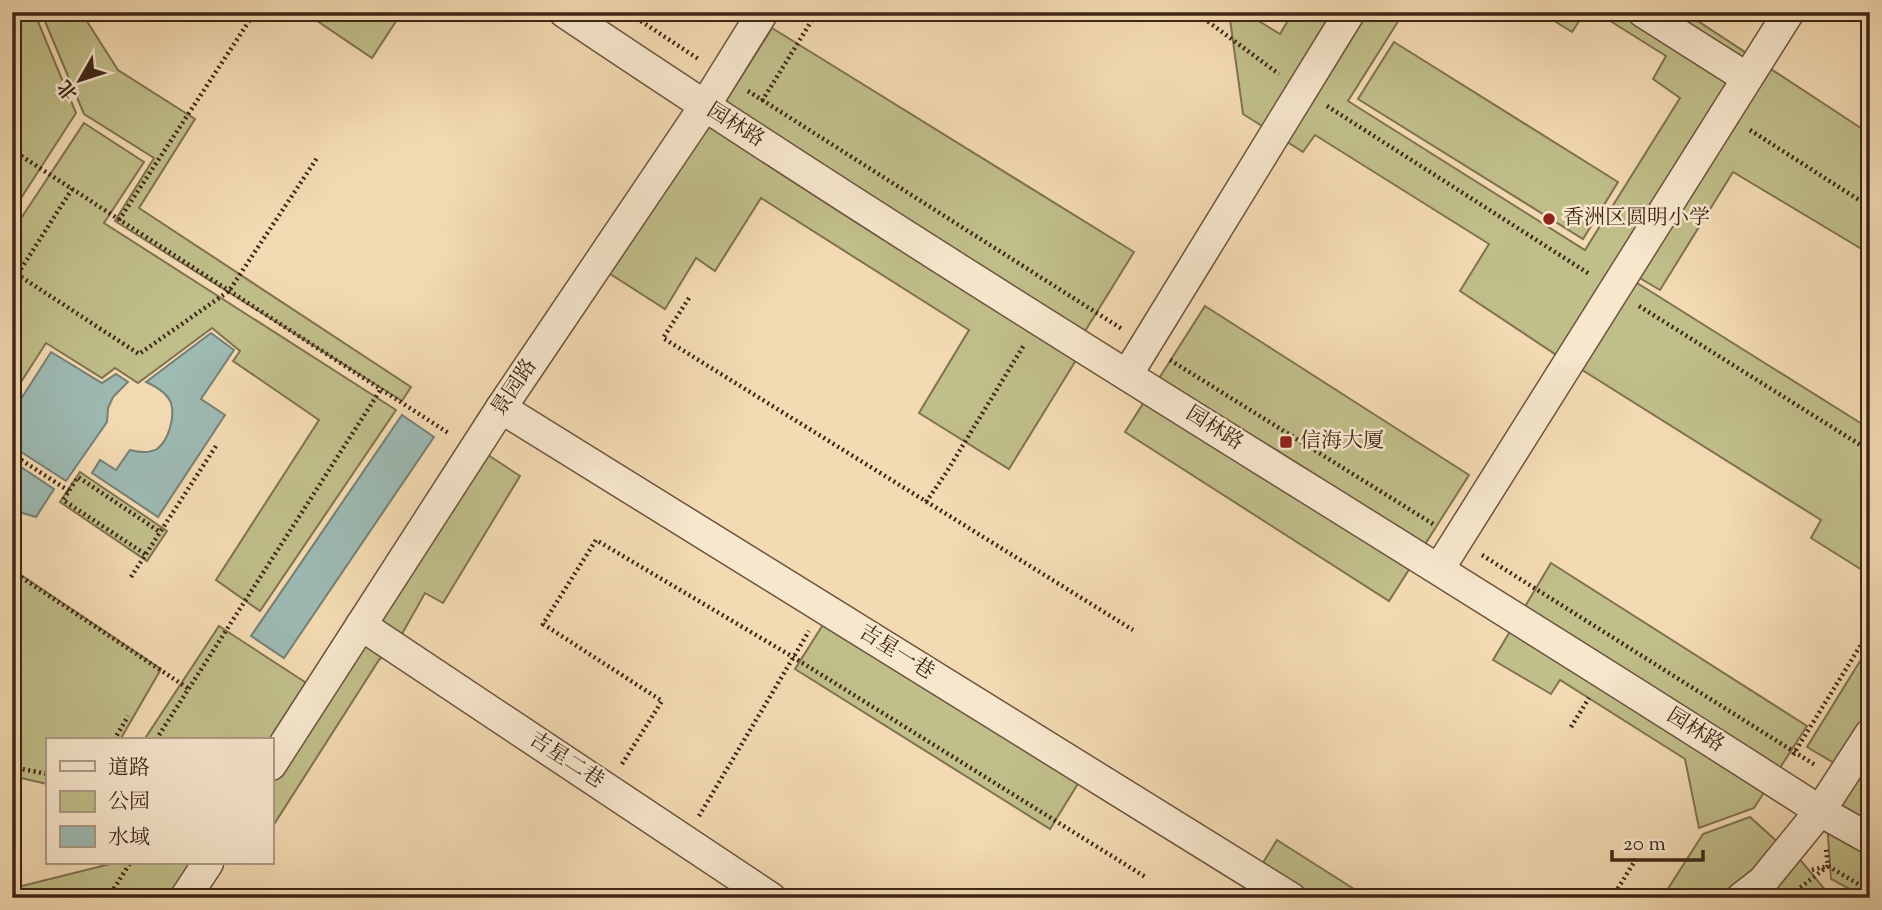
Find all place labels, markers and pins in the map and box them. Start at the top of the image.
place label: 香洲区圆明小学 [1563,204,1710,234]
marker: 香洲区圆明小学 [1541,211,1557,227]
place label: 信海大厦 [1300,427,1384,457]
marker: 信海大厦 [1278,434,1294,450]

